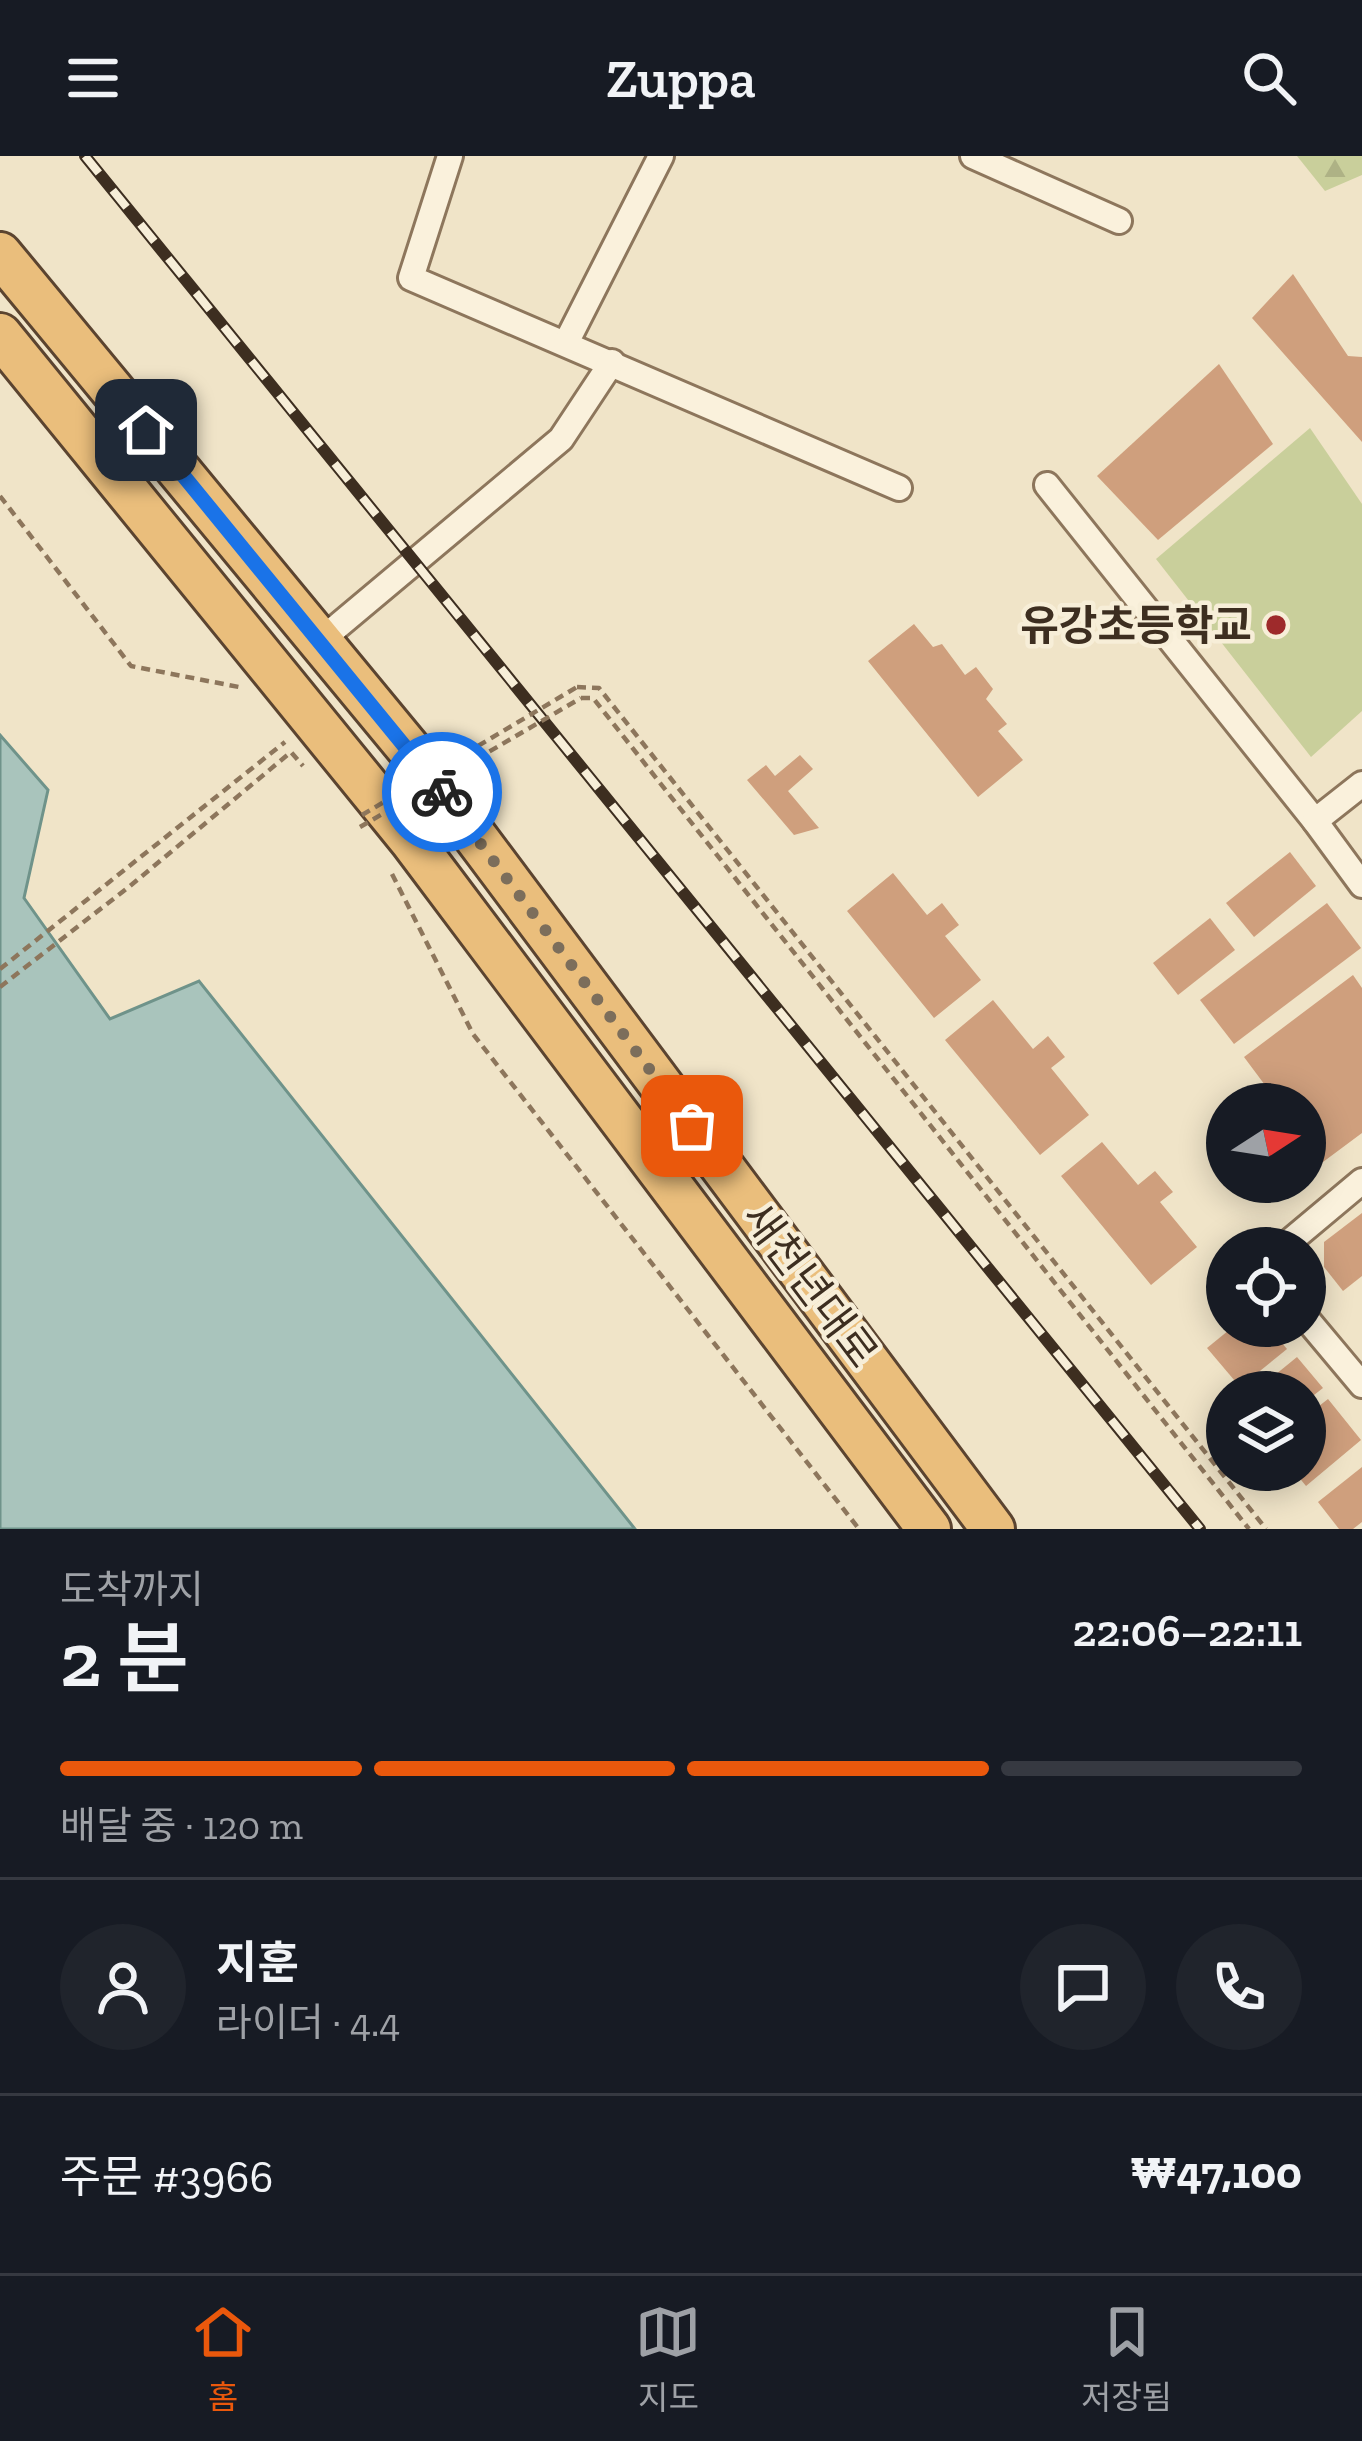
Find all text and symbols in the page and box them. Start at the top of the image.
icon: menu [60,45,126,111]
icon: search [1236,45,1302,111]
text: Zuppa [606,46,756,111]
pin [95,379,197,481]
icon: home [113,397,179,463]
place label: 유강초등학교 [1020,600,1252,651]
marker: 유강초등학교 [1263,612,1289,638]
courier [382,732,502,852]
icon: bike [409,759,475,825]
pin [641,1075,743,1177]
north arrow [1206,1083,1326,1203]
map controls [1206,1083,1326,1491]
icon: bag [659,1093,725,1159]
street label: 새천년대로 [731,1193,889,1377]
button: locate [1206,1227,1326,1347]
button: layers [1206,1371,1326,1491]
text: 도착까지 [60,1566,204,1613]
text: 22:06–22:11 [1072,1604,1302,1658]
text: 2 분 [60,1612,189,1706]
text: 배달 중 · 120 m [60,1802,303,1849]
button: person [60,1924,186,2050]
button: chat [1020,1924,1146,2050]
button: phone [1176,1924,1302,2050]
text: 지훈 [216,1936,299,1990]
text: 라이더 · 4.4 [216,1999,400,2046]
text: ₩47,100 [1130,2146,1302,2200]
text: 주문 #3966 [60,2150,273,2204]
tab: 홈 [190,2299,256,2419]
tab: 지도 [635,2299,701,2419]
tab: 저장됨 [1081,2299,1172,2419]

